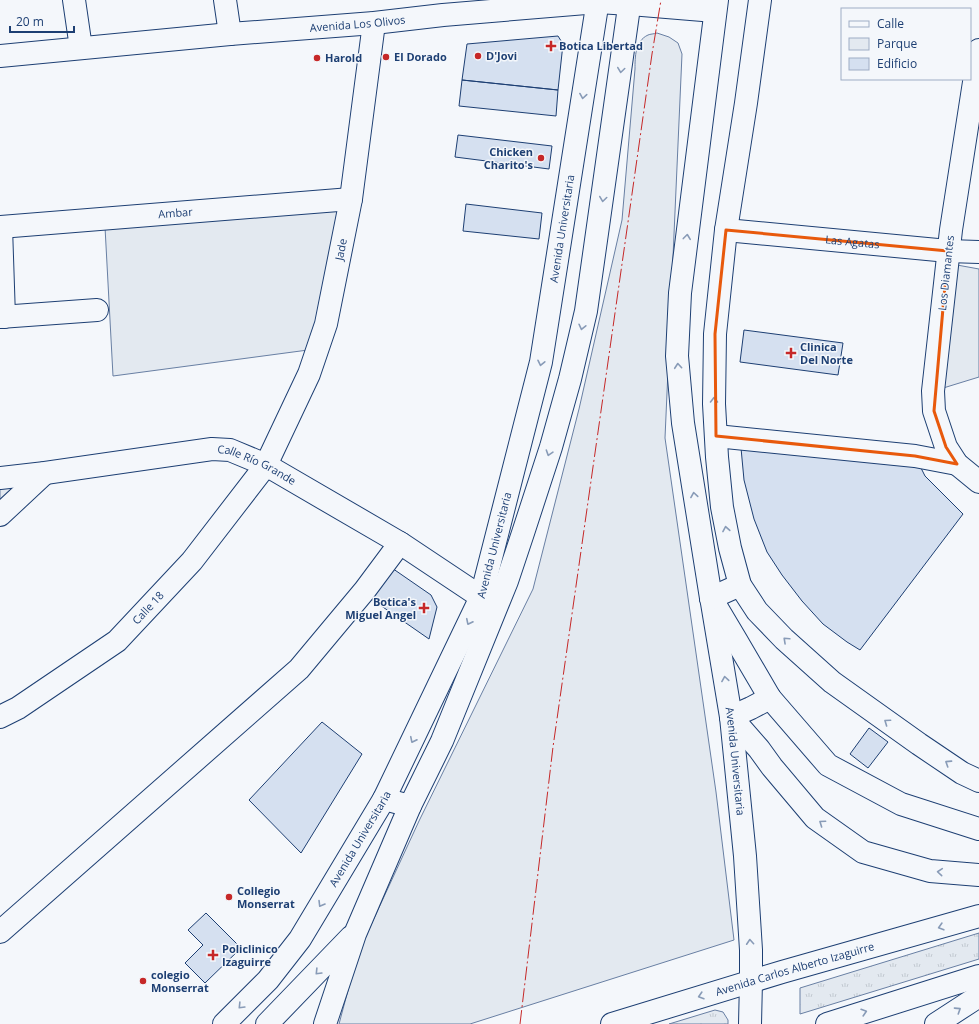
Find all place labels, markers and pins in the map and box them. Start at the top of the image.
place label: Botica Libertad [559,38,643,53]
marker: Botica Libertad [546,41,556,51]
place label: D'Jovi [486,48,517,63]
place label: El Dorado [394,49,447,64]
place label: Harold [325,50,362,65]
marker: D'Jovi [473,51,483,61]
marker: El Dorado [381,52,391,62]
marker: Harold [312,53,322,63]
place label: Chicken Charito's [484,144,534,172]
marker: Chicken Charito's [536,153,546,163]
place label: Clinica Del Norte [800,339,853,367]
marker: Clinica Del Norte [785,347,797,359]
place label: Botica's Miguel Angel [345,594,417,622]
marker: Botica's Miguel Angel [419,603,429,613]
place label: Collegio Monserrat [237,883,295,911]
marker: Collegio Monserrat [224,892,234,902]
place label: Policlinico Izaguirre [222,941,278,969]
marker: Policlinico Izaguirre [207,949,219,961]
place label: colegio Monserrat [151,967,209,995]
marker: colegio Monserrat [138,976,148,986]

